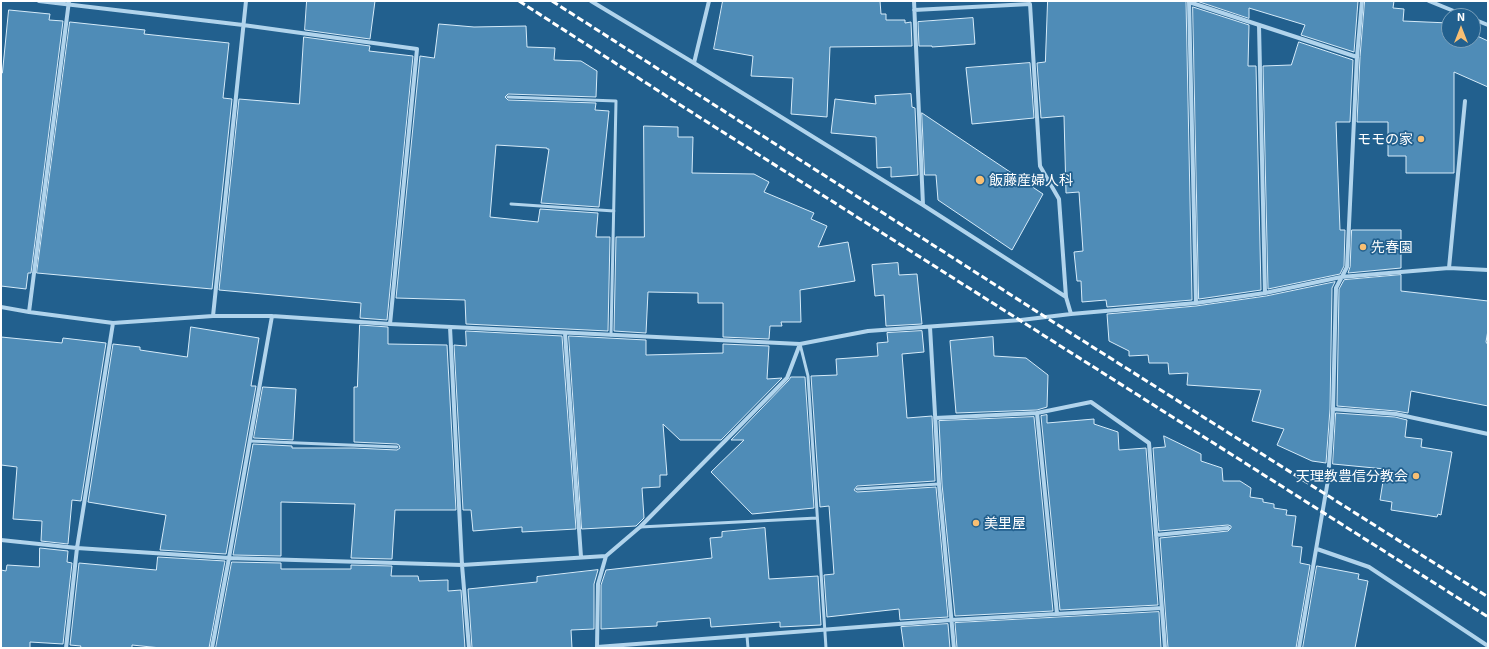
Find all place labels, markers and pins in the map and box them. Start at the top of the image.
place label: モモの家 [1357,131,1413,147]
marker: モモの家 [1416,134,1426,144]
place label: 飯藤産婦人科 [989,172,1073,188]
marker: 飯藤産婦人科 [974,174,986,186]
place label: 先春園 [1371,239,1413,255]
marker: 先春園 [1358,242,1368,252]
place label: 天理教豊信分教会 [1296,468,1408,484]
marker: 天理教豊信分教会 [1411,471,1421,481]
place label: 美里屋 [984,515,1026,531]
marker: 美里屋 [971,518,981,528]

